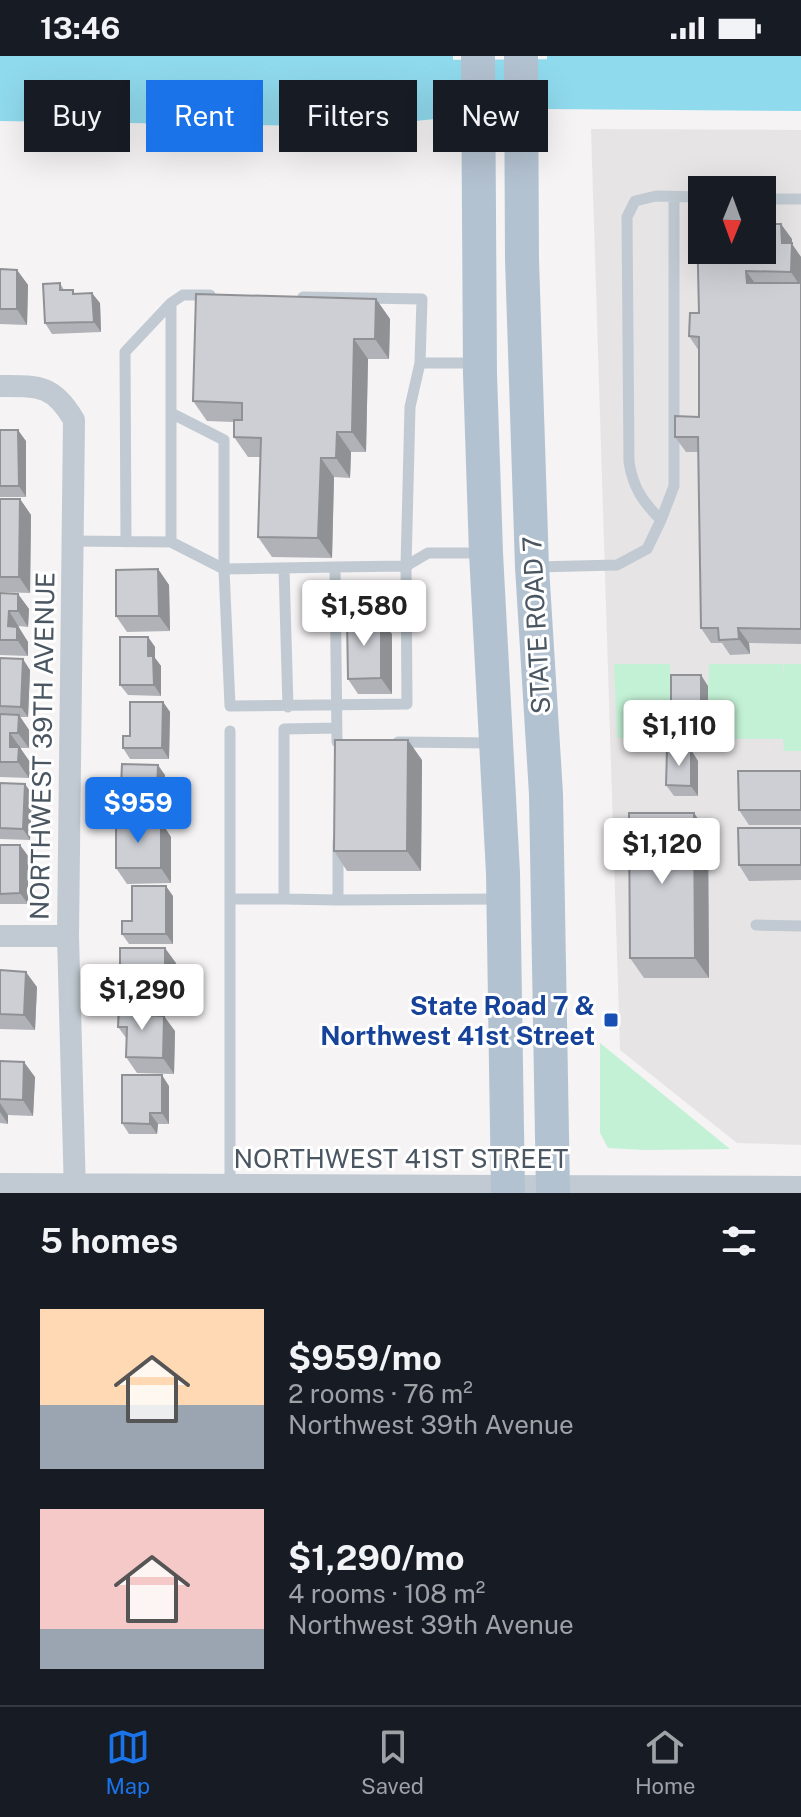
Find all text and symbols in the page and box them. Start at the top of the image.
text: 13:46 [40,10,120,46]
chip: Buy [24,80,130,152]
chip: Rent [146,80,263,152]
chip: Filters [279,80,417,152]
chip: New [433,80,548,152]
north arrow [688,176,776,264]
map controls [688,176,776,264]
street label: STATE ROAD 7 [516,535,556,715]
street label: NORTHWEST 39TH AVENUE [23,572,61,920]
pin: $1,580 [299,580,429,648]
text: $1,580 [320,590,408,621]
pin: $1,110 [614,700,744,768]
text: $1,110 [641,710,717,741]
pin: $959 [91,777,185,845]
text: $959 [103,787,173,818]
pin: $1,120 [597,818,727,886]
text: $1,120 [622,828,702,859]
pin: $1,290 [77,964,207,1032]
text: $1,290 [99,974,185,1005]
place label: State Road 7 & Northwest 41st Street [320,990,595,1051]
marker: State Road 7 & Northwest 41st Street [602,1011,620,1029]
street label: NORTHWEST 41ST STREET [233,1143,569,1174]
icon: filters [717,1219,761,1263]
text: 5 homes [40,1221,178,1261]
text: $959/mo [288,1338,442,1378]
icon: home [104,1341,200,1437]
text: 2 rooms · 76 m² [288,1378,473,1409]
text: Northwest 39th Avenue [288,1409,574,1440]
text: $1,290/mo [288,1538,465,1578]
icon: home [104,1541,200,1637]
text: 4 rooms · 108 m² [288,1578,485,1609]
text: Northwest 39th Avenue [288,1609,574,1640]
tab: Map [105,1725,150,1799]
tab: Saved [361,1725,424,1799]
tab: Home [635,1725,696,1799]

